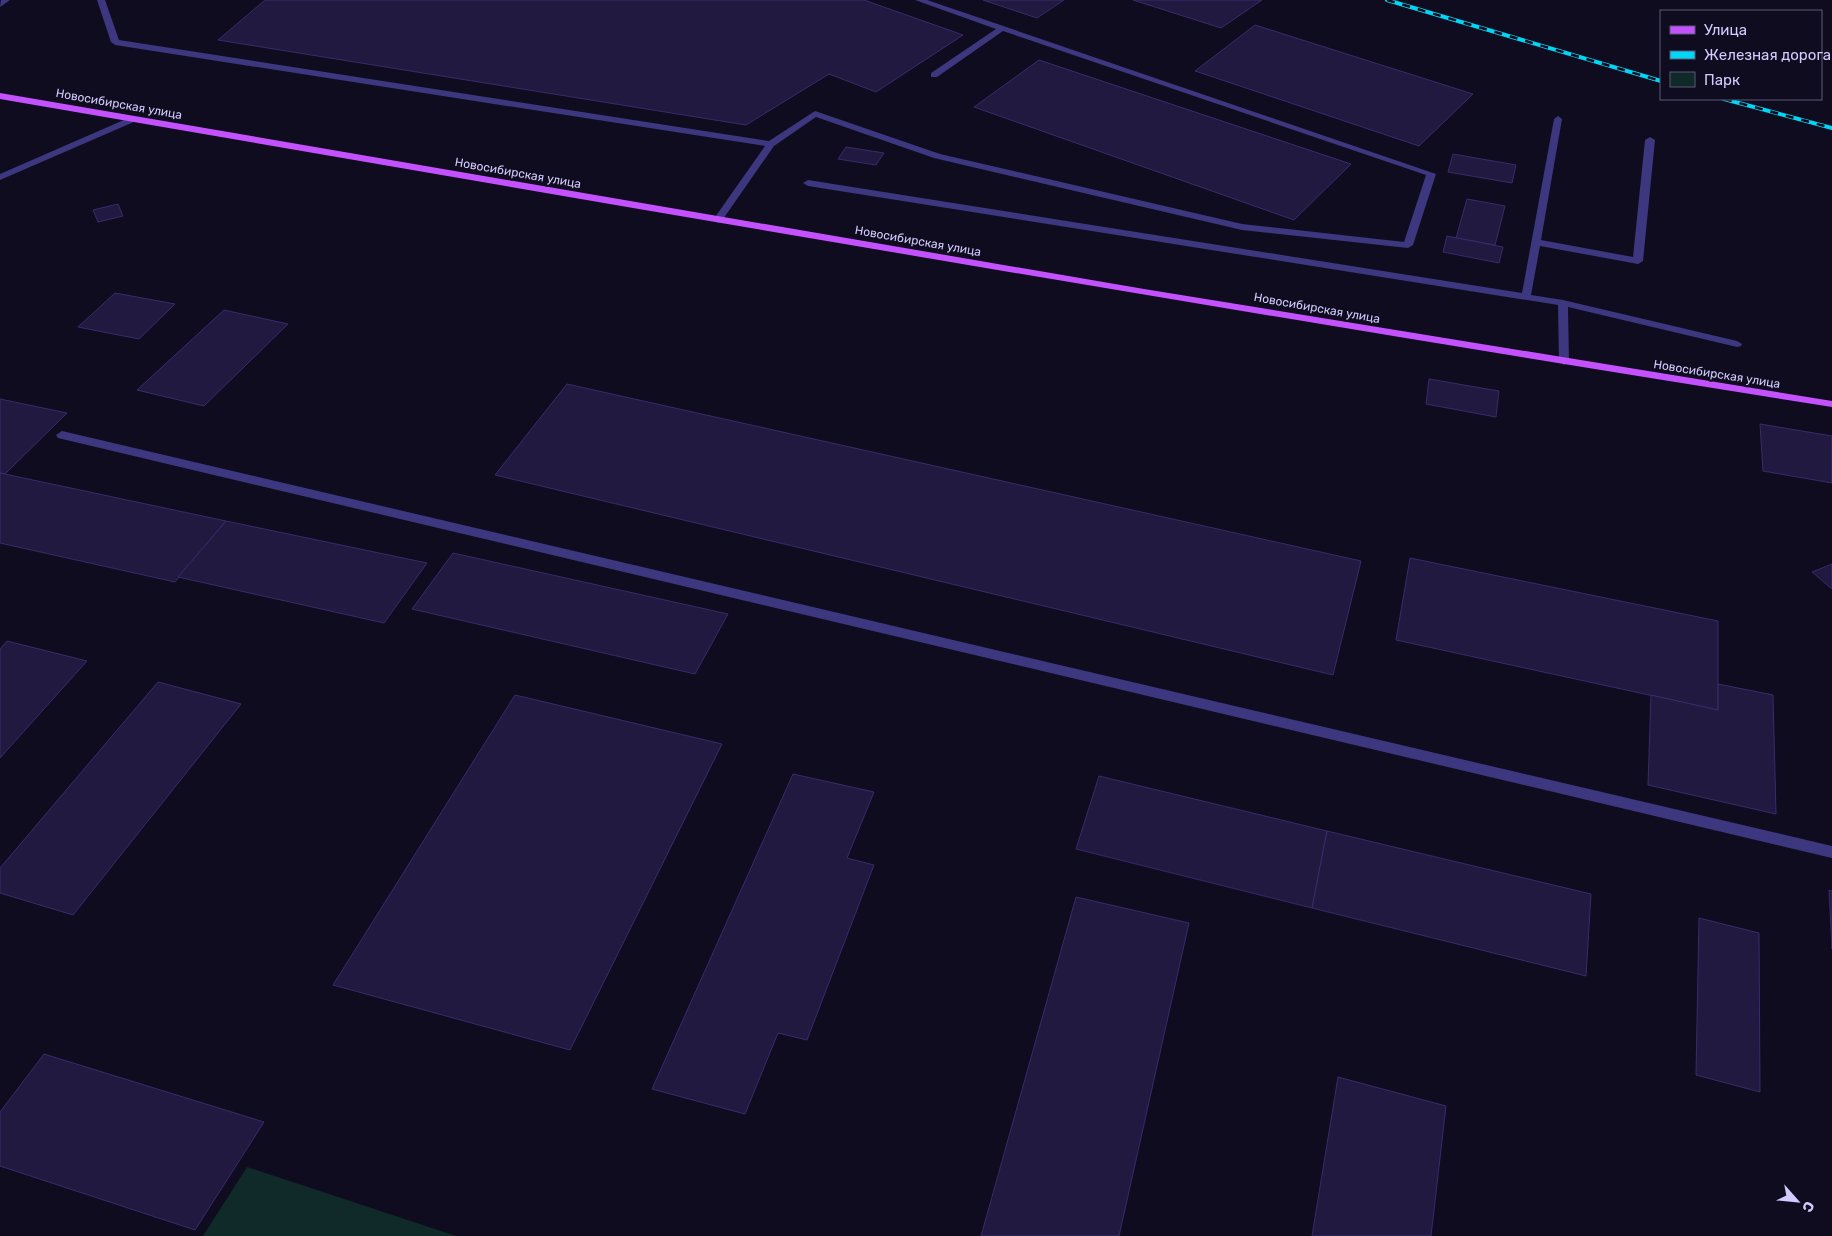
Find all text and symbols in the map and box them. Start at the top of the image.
legend [1660,10,1822,100]
text: Улица [1704,21,1747,39]
text: Железная дорога [1704,46,1831,64]
text: Парк [1704,71,1740,89]
street label: Новосибирская улица [55,86,183,122]
street label: Новосибирская улица [454,155,582,191]
street label: Новосибирская улица [854,223,982,259]
street label: Новосибирская улица [1253,290,1381,326]
street label: Новосибирская улица [1653,357,1781,391]
north arrow [1772,1176,1822,1226]
text: С [1798,1198,1818,1215]

